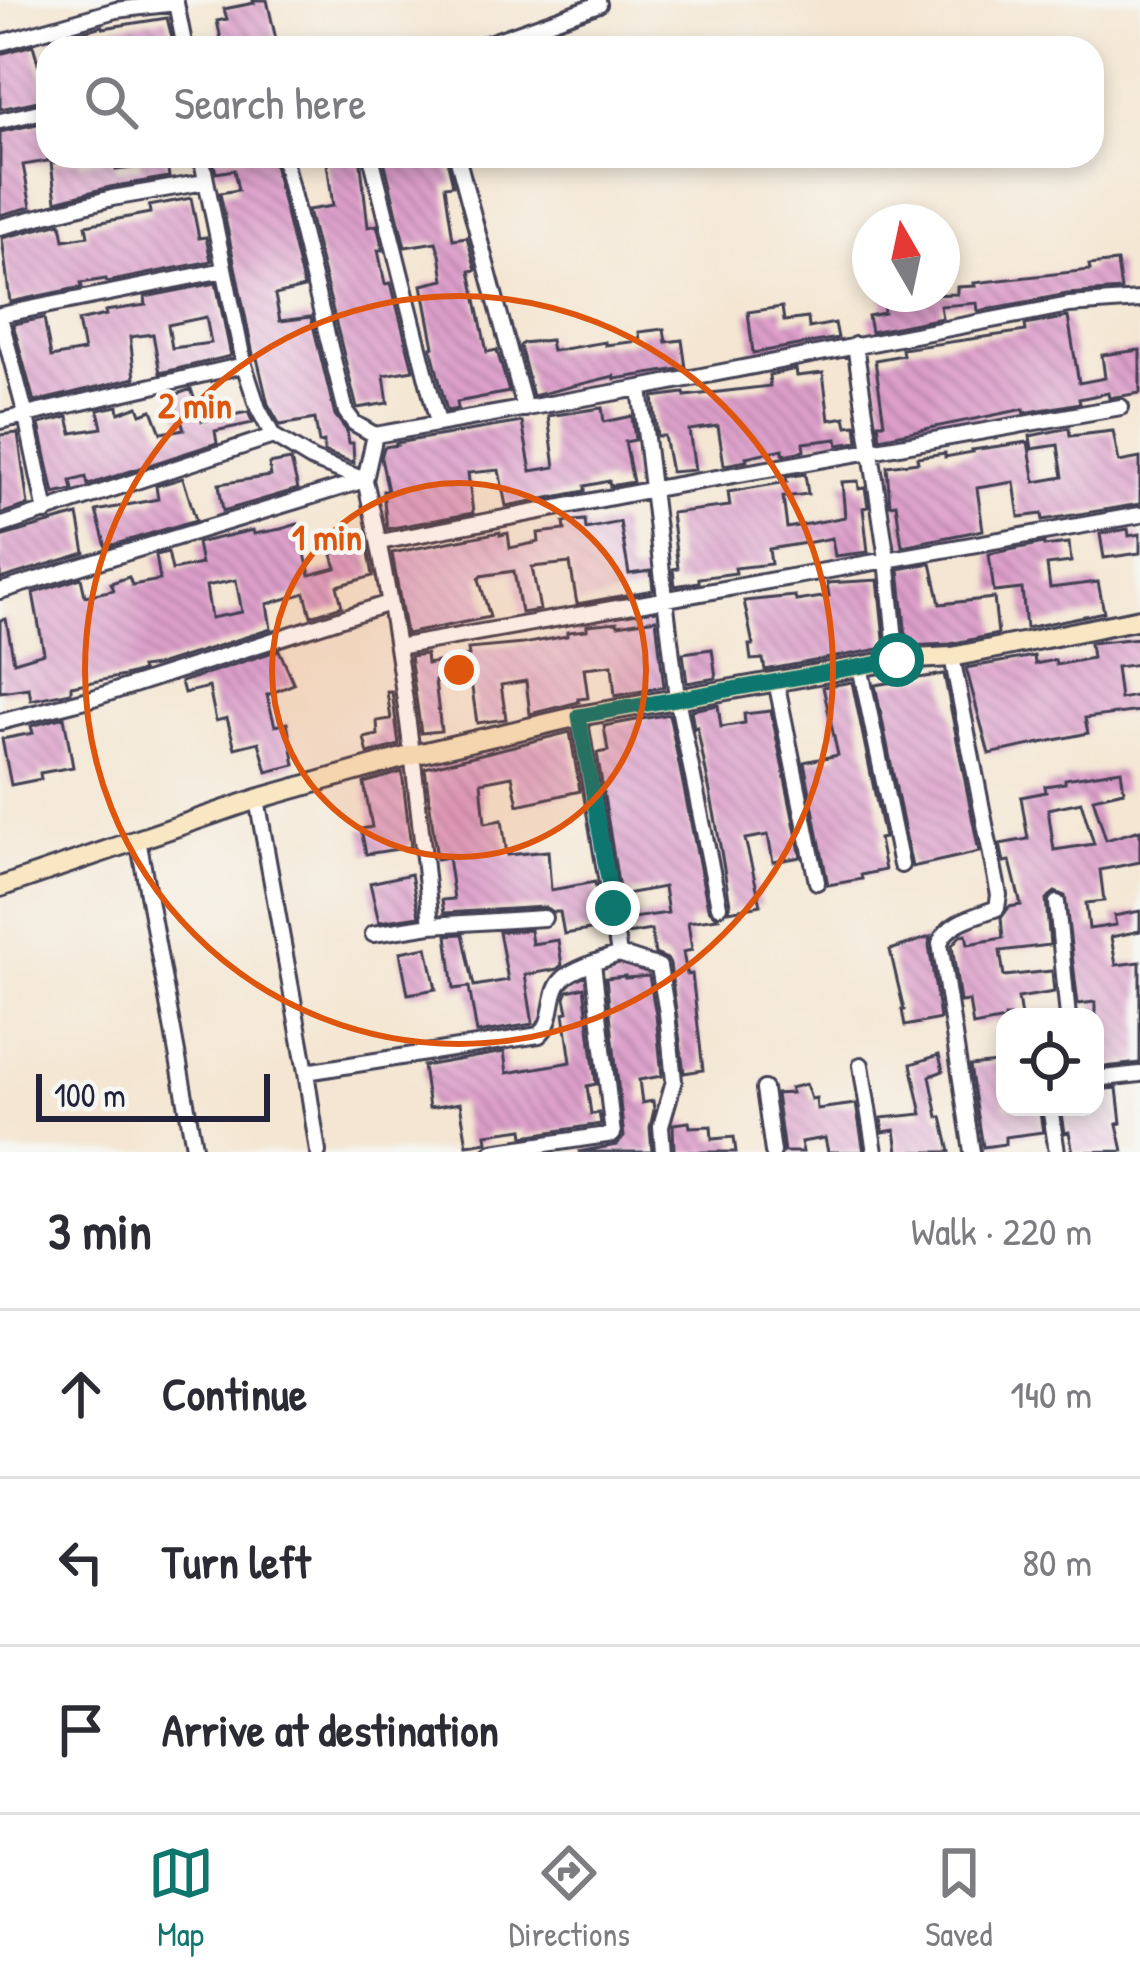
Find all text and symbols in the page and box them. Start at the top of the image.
search box [36,36,1104,168]
icon: search [78,69,144,135]
text: Search here [174,72,366,133]
north arrow [852,204,960,312]
text: 2 min [158,380,232,429]
text: 1 min [292,512,362,561]
route start [870,633,924,687]
centre of rings [438,649,480,691]
route end [586,881,640,935]
map controls [996,1008,1104,1116]
button: locate [996,1008,1104,1116]
scale bar [36,1068,270,1121]
text: 100 m [54,1073,126,1117]
text: 3 min [48,1196,152,1265]
text: Walk · 220 m [911,1204,1092,1257]
icon: ahead [48,1361,114,1427]
text: Continue [162,1363,307,1424]
text: 140 m [1010,1367,1092,1420]
icon: left [48,1529,114,1595]
text: Turn left [162,1531,311,1592]
text: 80 m [1022,1535,1092,1588]
icon: arrive [48,1697,114,1763]
text: Arrive at destination [162,1699,499,1760]
tab: Map [148,1840,214,1956]
tab: Directions [509,1840,630,1956]
tab: Saved [925,1840,992,1956]

